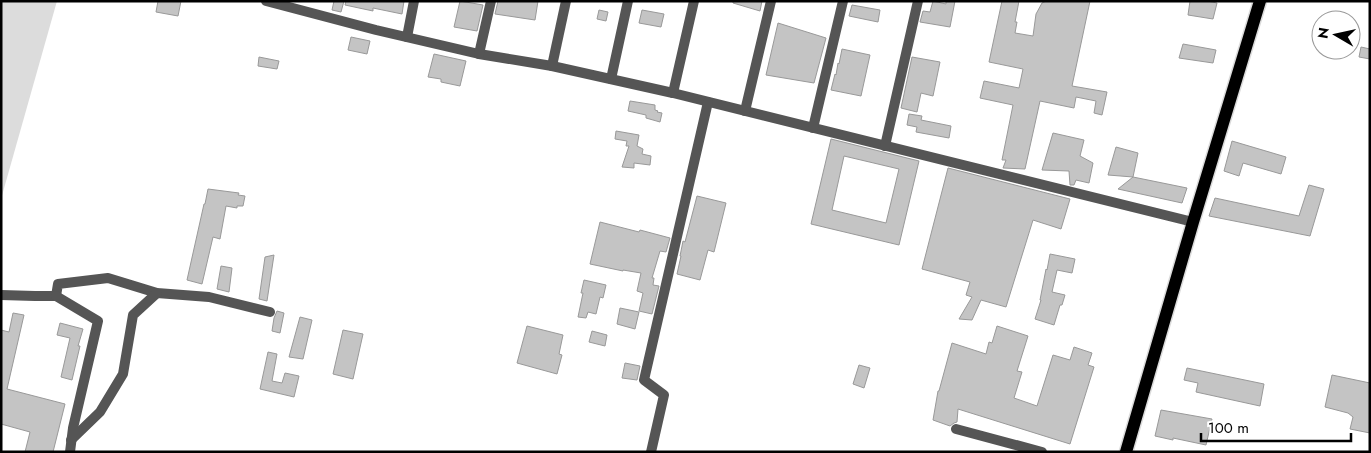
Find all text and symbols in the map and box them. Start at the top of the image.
north arrow [1311,10,1361,60]
text: N [1312,26,1334,40]
scale bar [1201,410,1351,442]
text: 100 m [1208,417,1249,439]

